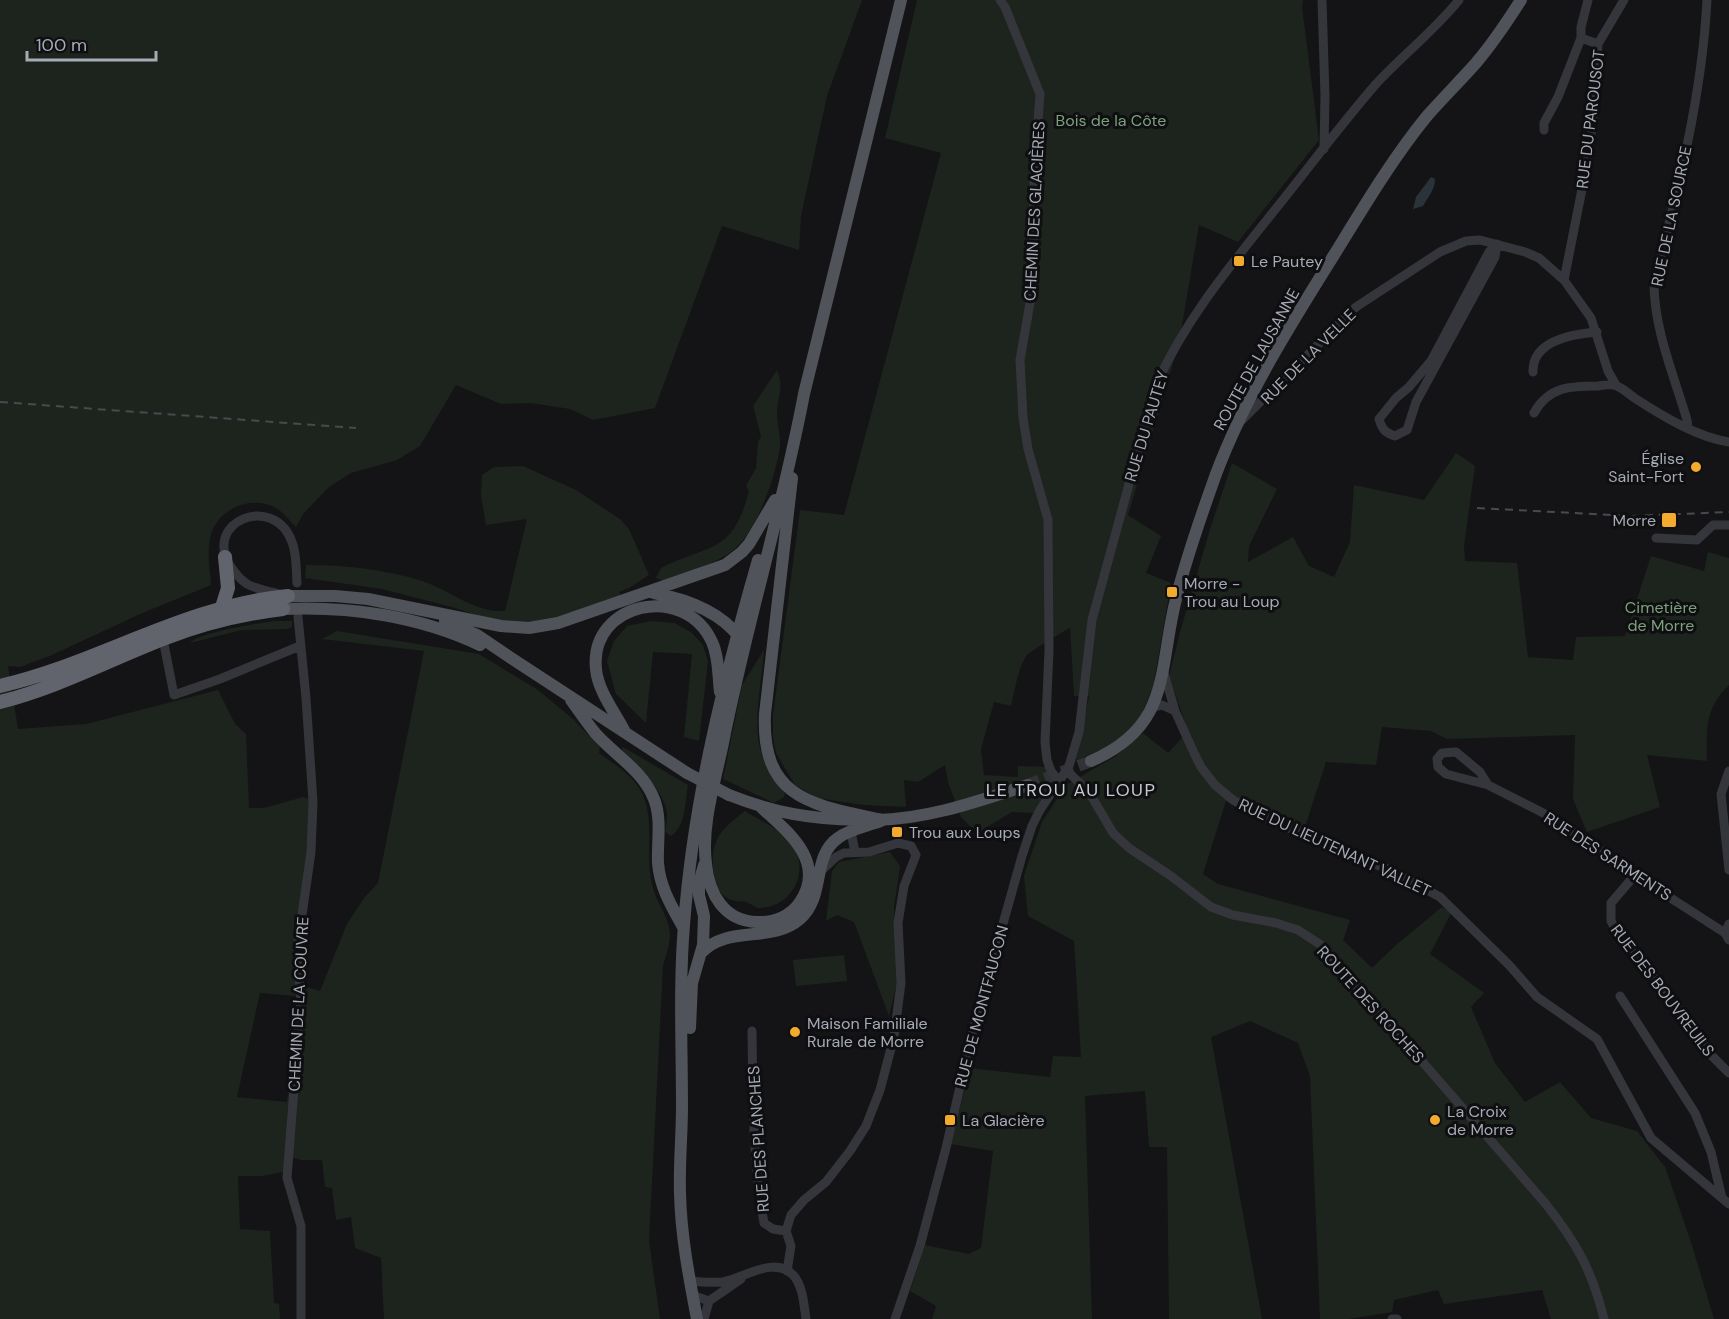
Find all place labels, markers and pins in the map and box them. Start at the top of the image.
place label: Le Pautey [1251,251,1323,272]
marker: Le Pautey [1232,254,1246,268]
place label: Église Saint-Fort [1608,448,1684,487]
marker: Église Saint-Fort [1689,460,1703,474]
place label: Morre [1612,510,1656,531]
marker: Morre [1660,511,1678,529]
place label: Morre - Trou au Loup [1184,573,1280,612]
marker: Morre - Trou au Loup [1165,585,1179,599]
place label: Trou aux Loups [909,822,1020,843]
marker: Trou aux Loups [890,825,904,839]
place label: Maison Familiale Rurale de Morre [807,1013,928,1052]
marker: Maison Familiale Rurale de Morre [788,1025,802,1039]
place label: La Croix de Morre [1447,1101,1514,1140]
place label: La Glacière [962,1110,1045,1131]
marker: La Glacière [943,1113,957,1127]
marker: La Croix de Morre [1428,1113,1442,1127]

